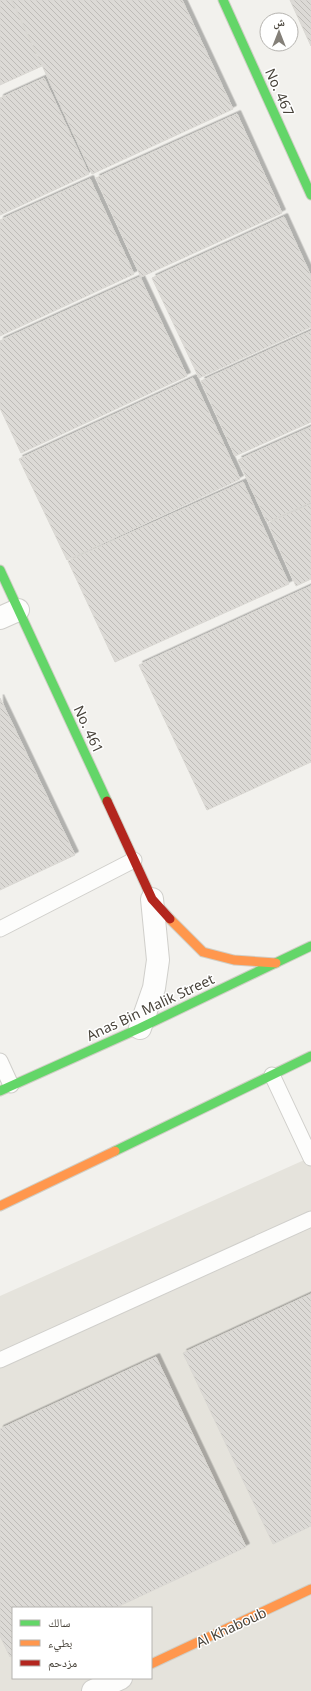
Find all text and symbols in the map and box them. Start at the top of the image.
north arrow [259,12,299,52]
text: ش [273,14,285,30]
street label: No. 467 [261,65,299,119]
street label: No. 461 [70,702,108,756]
street label: Anas Bin Malik Street [83,969,217,1045]
street label: Al Khaboub [193,1602,269,1652]
legend [12,1607,152,1679]
text: سالك [48,1614,70,1631]
text: بطيء [48,1634,72,1653]
text: مزدحم [48,1654,77,1671]

